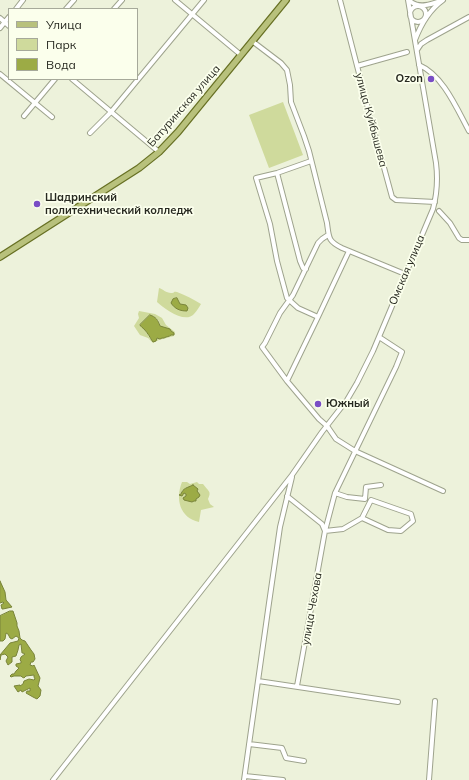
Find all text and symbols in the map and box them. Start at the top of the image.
legend [8,8,138,80]
text: Улица [46,17,82,32]
text: Парк [46,37,76,52]
text: Вода [46,57,76,72]
street label: Батуринская улица [145,62,223,150]
street label: улица Куйбышева [352,71,390,169]
place label: Ozon [396,72,423,86]
marker: Ozon [426,74,436,84]
place label: Шадринский политехнический колледж [45,191,193,217]
marker: Шадринский политехнический колледж [32,199,42,209]
street label: Омская улица [386,233,428,307]
place label: Южный [326,397,369,411]
marker: Южный [313,399,323,409]
street label: улица Чехова [299,572,325,646]

